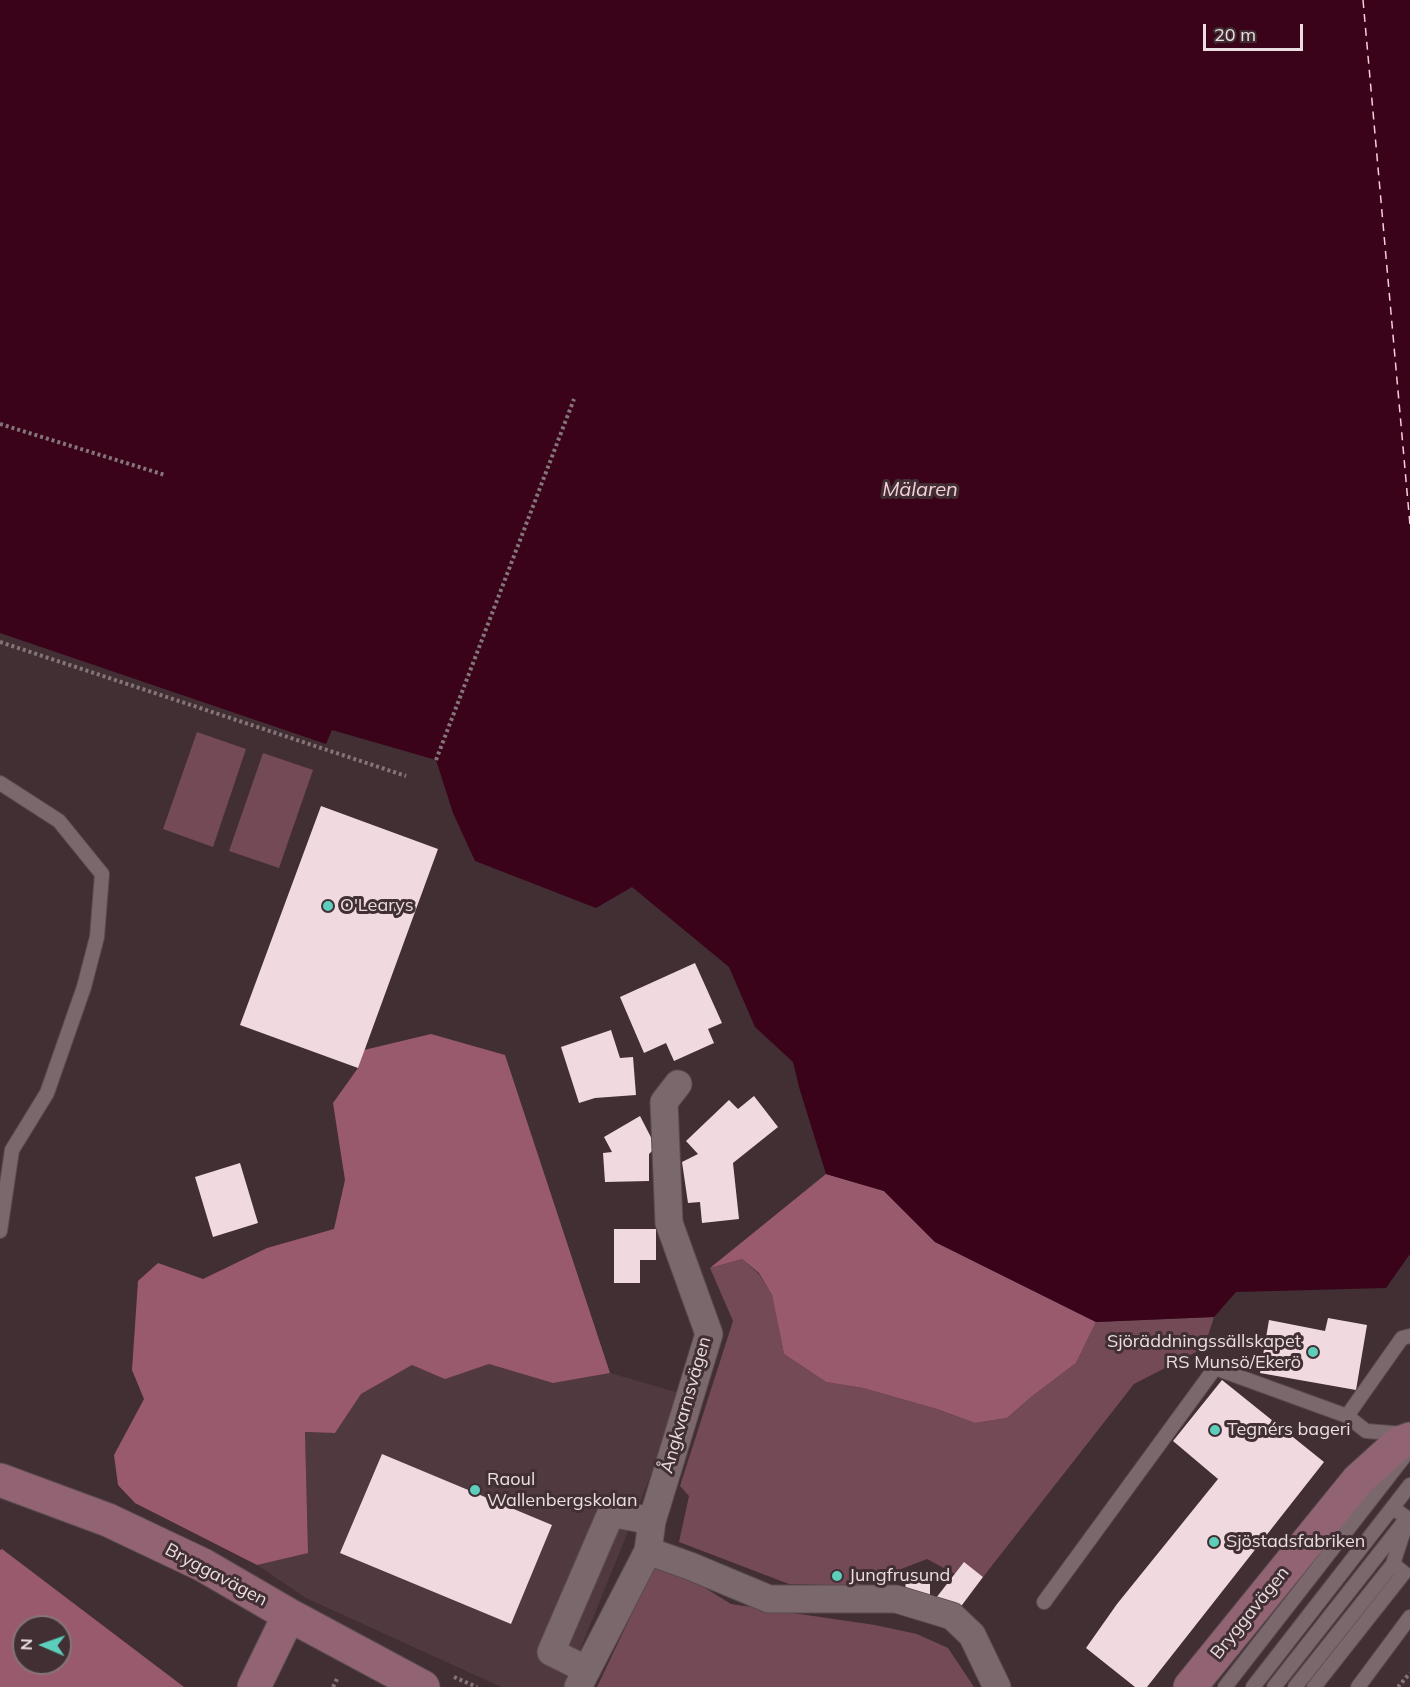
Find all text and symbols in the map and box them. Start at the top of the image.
scale bar [1206,12,1306,50]
text: 20 m [1214,23,1256,46]
water label: Mälaren [882,478,958,502]
place label: O'Learys [340,895,414,917]
marker: O'Learys [321,899,335,913]
place label: Sjöräddningssällskapet RS Munsö/Ekerö [1107,1331,1301,1374]
street label: Ångkvarnsvägen [656,1334,716,1476]
marker: Sjöräddningssällskapet RS Munsö/Ekerö [1306,1345,1320,1359]
place label: Tegnérs bageri [1227,1419,1351,1441]
marker: Tegnérs bageri [1208,1423,1222,1437]
place label: Raoul Wallenbergskolan [487,1469,637,1512]
marker: Raoul Wallenbergskolan [468,1483,482,1497]
place label: Sjöstadsfabriken [1226,1531,1365,1553]
marker: Sjöstadsfabriken [1207,1535,1221,1549]
street label: Bryggavägen [161,1539,271,1611]
street label: Bryggavägen [1206,1562,1294,1664]
place label: Jungfrusund [849,1565,950,1587]
marker: Jungfrusund [830,1569,844,1583]
north arrow [12,1615,72,1675]
text: N [16,1638,36,1651]

